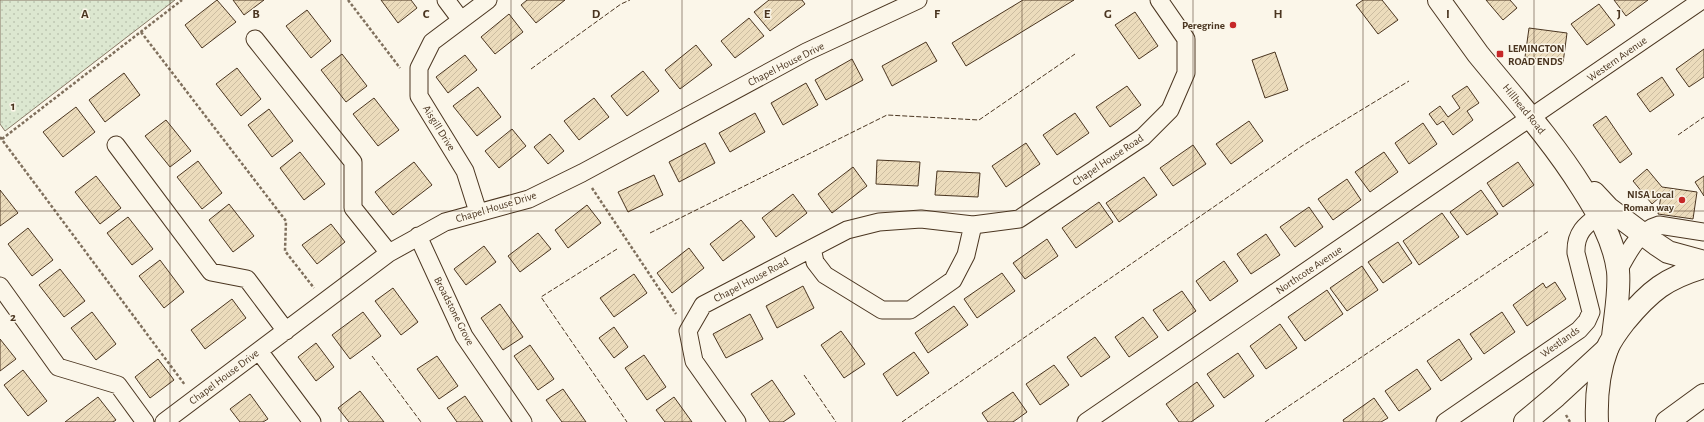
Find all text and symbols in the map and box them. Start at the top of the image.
text: A [81,8,89,21]
text: B [252,8,260,21]
text: C [423,8,430,21]
text: D [592,8,601,21]
text: E [764,8,771,21]
text: F [934,8,941,21]
text: G [1104,8,1112,21]
text: H [1273,8,1283,21]
text: I [1446,8,1450,21]
text: J [1617,8,1621,21]
place label: Peregrine [1182,20,1225,31]
marker: Peregrine [1228,20,1238,30]
street label: Western Avenue [1585,34,1649,84]
street label: Chapel House Drive [746,40,826,88]
place label: LEMINGTON ROAD ENDS [1508,43,1564,67]
marker: LEMINGTON ROAD ENDS [1495,49,1505,59]
street label: Hillhead Road [1501,82,1548,136]
text: 1 [11,100,15,113]
street label: Aisgill Drive [421,103,457,153]
street label: Chapel House Road [1071,132,1146,188]
street label: Chapel House Drive [454,189,538,225]
place label: NISA Local Roman way [1623,189,1674,213]
marker: NISA Local Roman way [1677,195,1687,205]
street label: Northcote Avenue [1274,244,1344,296]
street label: Chapel House Road [712,256,790,304]
street label: Broadstone Grove [432,275,476,347]
text: 2 [10,311,16,324]
street label: Westlands [1539,324,1581,360]
street label: Chapel House Drive [187,347,261,407]

